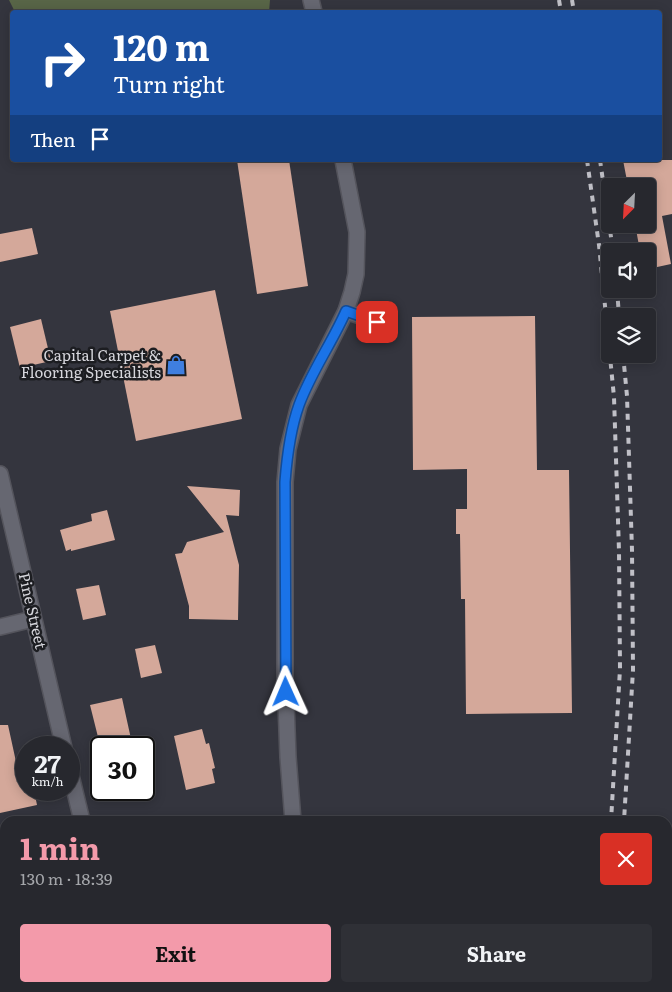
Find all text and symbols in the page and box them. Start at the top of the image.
text: 120 m [113,20,210,72]
icon: right [30,30,95,95]
text: Turn right [113,67,225,100]
text: Then [30,125,76,153]
icon: arrive [86,125,114,153]
north arrow [601,178,656,232]
map controls [601,178,656,363]
button: sound [601,243,656,298]
pin [356,301,398,343]
icon: arrive [363,308,391,336]
button: layers [601,308,656,363]
place label: Capital Carpet & Flooring Specialists [21,343,161,383]
shop icon: Capital Carpet & Flooring Specialists [165,354,187,376]
street label: Pine Street [14,570,53,651]
position arrow [259,665,311,717]
speed limit sign: 30 [90,736,155,801]
text: 27 [34,744,61,781]
text: km/h [32,772,63,790]
text: 1 min [20,825,100,869]
button: close [600,833,652,885]
text: 130 m · 18:39 [20,866,112,890]
button: Exit [20,924,331,982]
button: Share [341,924,652,982]

